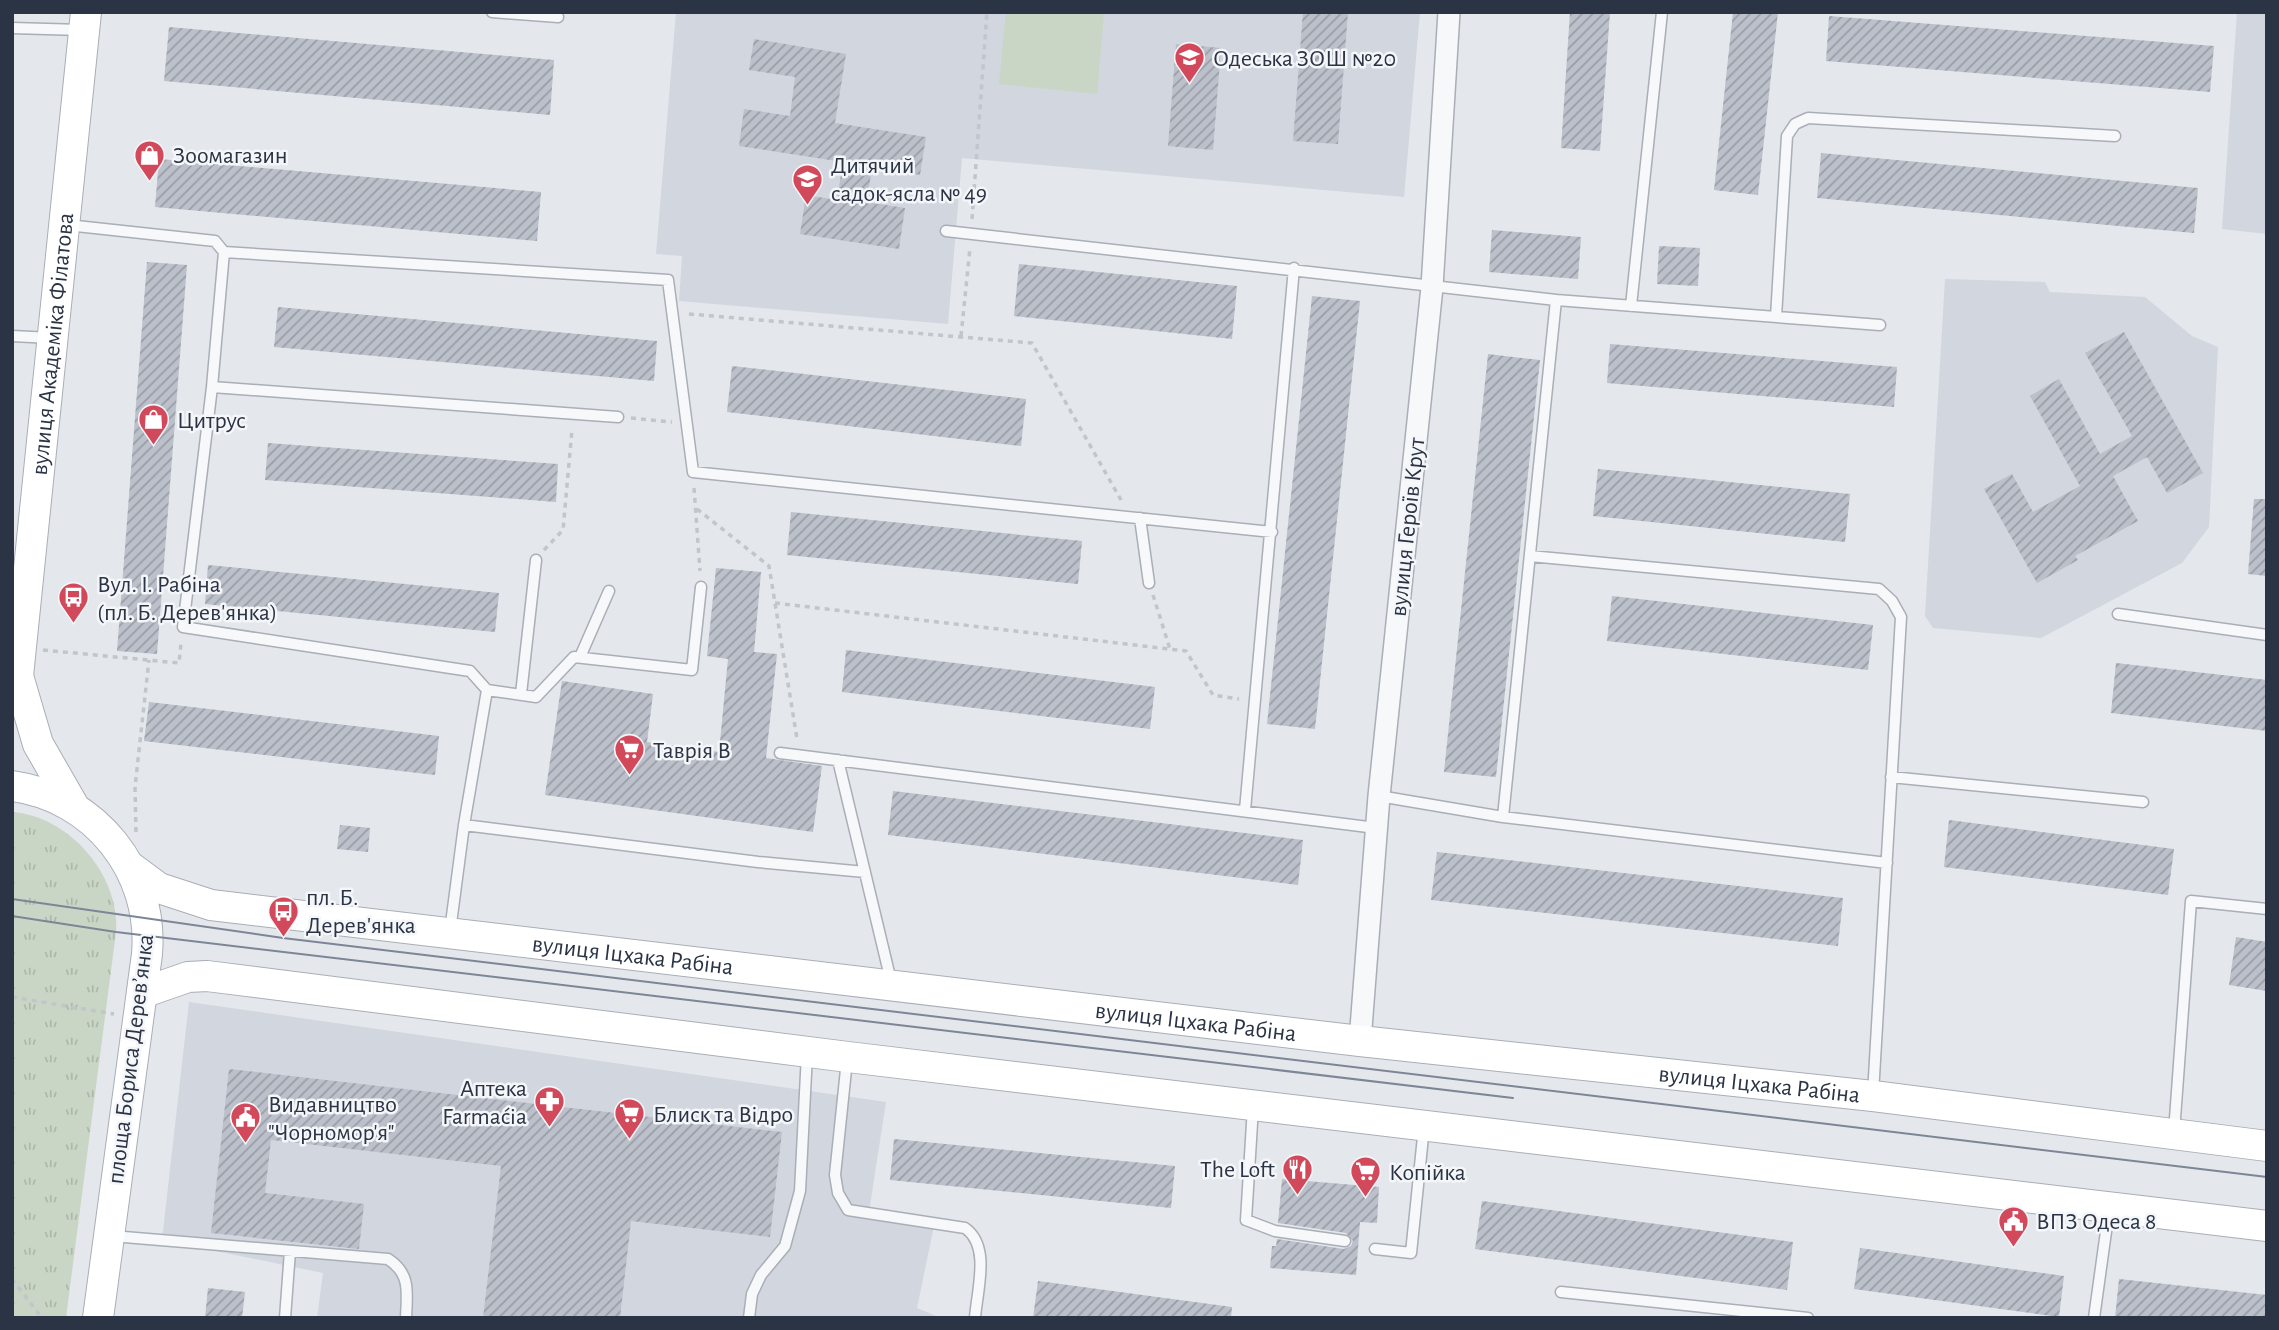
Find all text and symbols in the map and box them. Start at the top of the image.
school or university icon: Одеська ЗОШ №20 [1173,41,1207,85]
place label: Одеська ЗОШ №20 [1213,47,1396,71]
shop icon: Зоомагазин [133,138,167,182]
place label: Зоомагазин [173,144,288,168]
place label: Дитячий садок-ясла № 49 [831,154,987,206]
school or university icon: Дитячий садок-ясла № 49 [791,162,825,206]
street label: вулиця Академіка Філатова [28,212,78,477]
shop icon: Цитрус [137,403,171,447]
place label: Цитрус [177,409,246,433]
street label: вулиця Героїв Крут [1387,436,1429,618]
place label: Вул. І. Рабіна (пл. Б. Дерев'янка) [97,573,277,625]
bus stop icon: Вул. І. Рабіна (пл. Б. Дерев'янка) [57,581,91,625]
supermarket icon: Таврія В [613,733,647,777]
place label: Таврія В [653,739,731,763]
place label: пл. Б. Дерев'янка [306,886,416,938]
bus stop icon: пл. Б. Дерев'янка [266,894,300,938]
street label: вулиця Іцхака Рабіна [531,932,735,980]
street label: площа Бориса Деревʼянка [104,933,158,1186]
street label: вулиця Іцхака Рабіна [1094,999,1298,1046]
street label: вулиця Іцхака Рабіна [1657,1062,1861,1108]
place label: Аптека Farmaćia [442,1077,527,1129]
pharmacy icon: Аптека Farmaćia [533,1085,567,1129]
place label: Видавництво "Чорномор'я" [268,1093,397,1145]
supermarket icon: Блиск та Відро [613,1097,647,1141]
public building icon: Видавництво "Чорномор'я" [228,1101,262,1145]
place label: Блиск та Відро [653,1103,793,1127]
restaurant icon: The Loft [1281,1152,1315,1196]
supermarket icon: Копійка [1349,1155,1383,1199]
place label: The Loft [1200,1158,1275,1182]
place label: Копійка [1389,1161,1466,1185]
public building icon: ВПЗ Одеса 8 [1996,1204,2030,1248]
place label: ВПЗ Одеса 8 [2036,1210,2156,1234]

